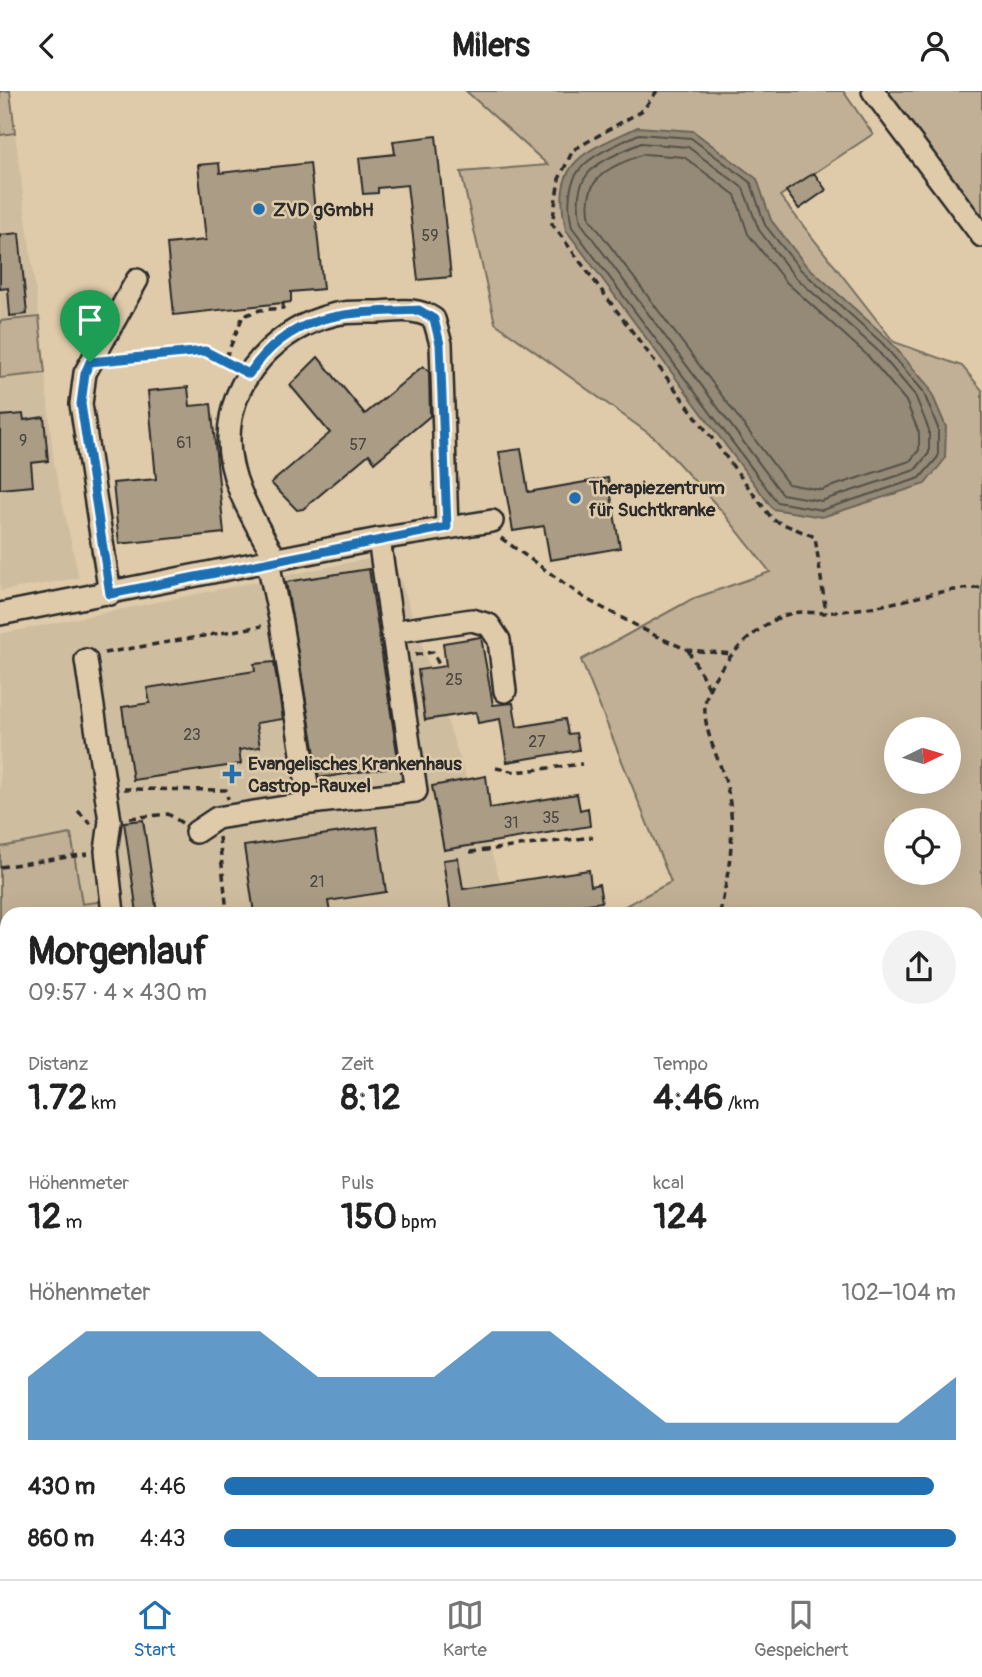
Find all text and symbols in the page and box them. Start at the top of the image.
text: Milers [452,26,530,66]
icon: back [28,27,66,65]
icon: person [916,27,954,65]
place label: ZVD gGmbH [273,198,374,222]
marker: ZVD gGmbH [251,201,267,217]
house number: 59 [422,226,438,246]
pin [60,290,120,362]
icon: arrive [71,301,109,339]
house number: 9 [19,431,27,451]
house number: 61 [176,433,192,453]
house number: 57 [349,435,367,455]
place label: Therapiezentrum für Suchtkranke [588,476,725,522]
marker: Therapiezentrum für Suchtkranke [567,490,583,506]
house number: 25 [445,670,463,690]
north arrow [884,717,961,795]
map controls [884,717,961,885]
house number: 23 [183,725,201,745]
house number: 27 [528,732,546,752]
place label: Evangelisches Krankenhaus Castrop-Rauxel [248,752,462,798]
marker: Evangelisches Krankenhaus Castrop-Rauxel [222,764,242,784]
house number: 35 [542,808,560,828]
button: locate [884,808,961,885]
house number: 31 [503,813,519,833]
house number: 21 [309,872,325,892]
text: Morgenlauf [28,928,208,976]
button: share [882,930,956,1004]
text: 09:57 · 4 × 430 m [28,978,207,1007]
text: Distanz [28,1052,88,1076]
text: Zeit [341,1052,374,1076]
text: Tempo [653,1052,708,1076]
text: 1.72 [28,1076,87,1120]
text: 8:12 [341,1076,401,1120]
text: 4:46 [653,1076,724,1120]
text: km [87,1091,116,1115]
text: /km [724,1091,759,1115]
text: Höhenmeter [28,1171,129,1195]
text: Puls [341,1171,374,1195]
text: kcal [653,1171,684,1195]
text: 12 [28,1195,61,1239]
text: 150 [341,1195,397,1239]
text: 124 [653,1195,707,1239]
text: m [61,1210,82,1234]
text: bpm [397,1210,437,1234]
text: Höhenmeter [28,1278,150,1307]
text: 102–104 m [841,1278,956,1307]
text: 430 m [28,1472,95,1501]
text: 4:46 [140,1472,186,1501]
text: 860 m [28,1524,94,1553]
text: 4:43 [140,1524,186,1553]
tab: Start [134,1596,176,1662]
tab: Karte [443,1596,487,1662]
tab: Gespeichert [754,1596,848,1662]

